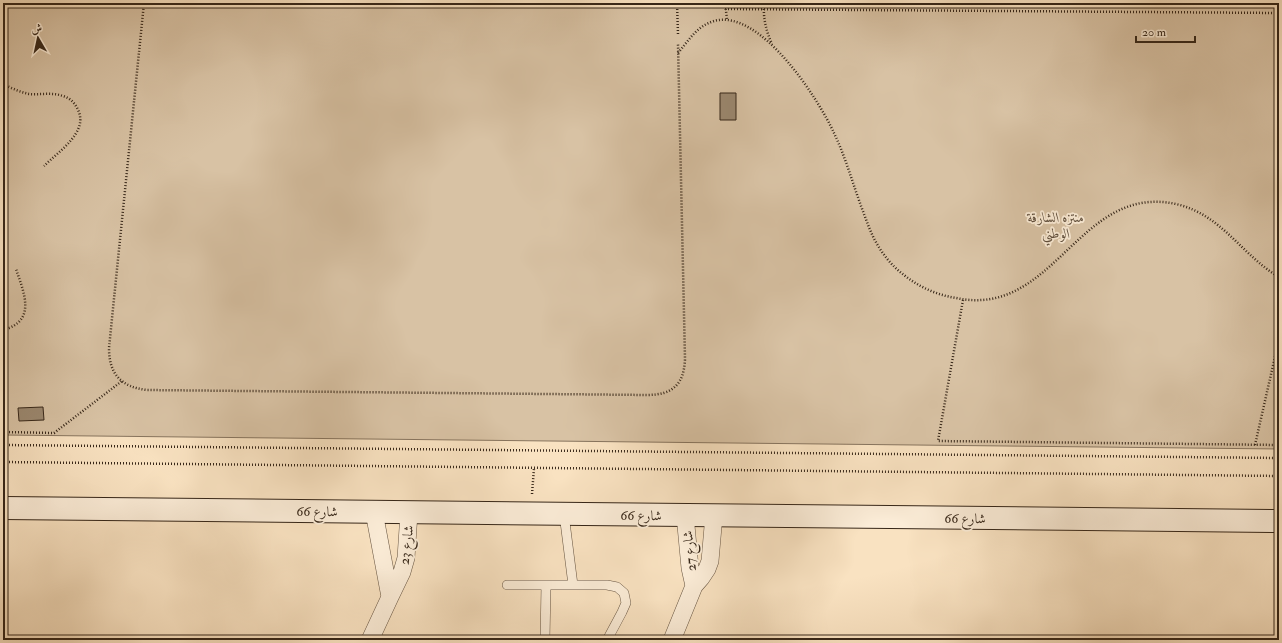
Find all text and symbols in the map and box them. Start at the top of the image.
north arrow [18,18,58,58]
scale bar [1136,18,1195,44]
text: ش [30,21,43,36]
text: 20 m [1142,25,1167,40]
park label: منتزه الشارقة الوطني [1026,209,1084,246]
street label: شارع 66 [296,503,338,523]
street label: شارع 66 [620,507,662,527]
street label: شارع 66 [944,510,986,530]
street label: شارع 23 [396,524,420,566]
street label: شارع 27 [679,529,703,572]

